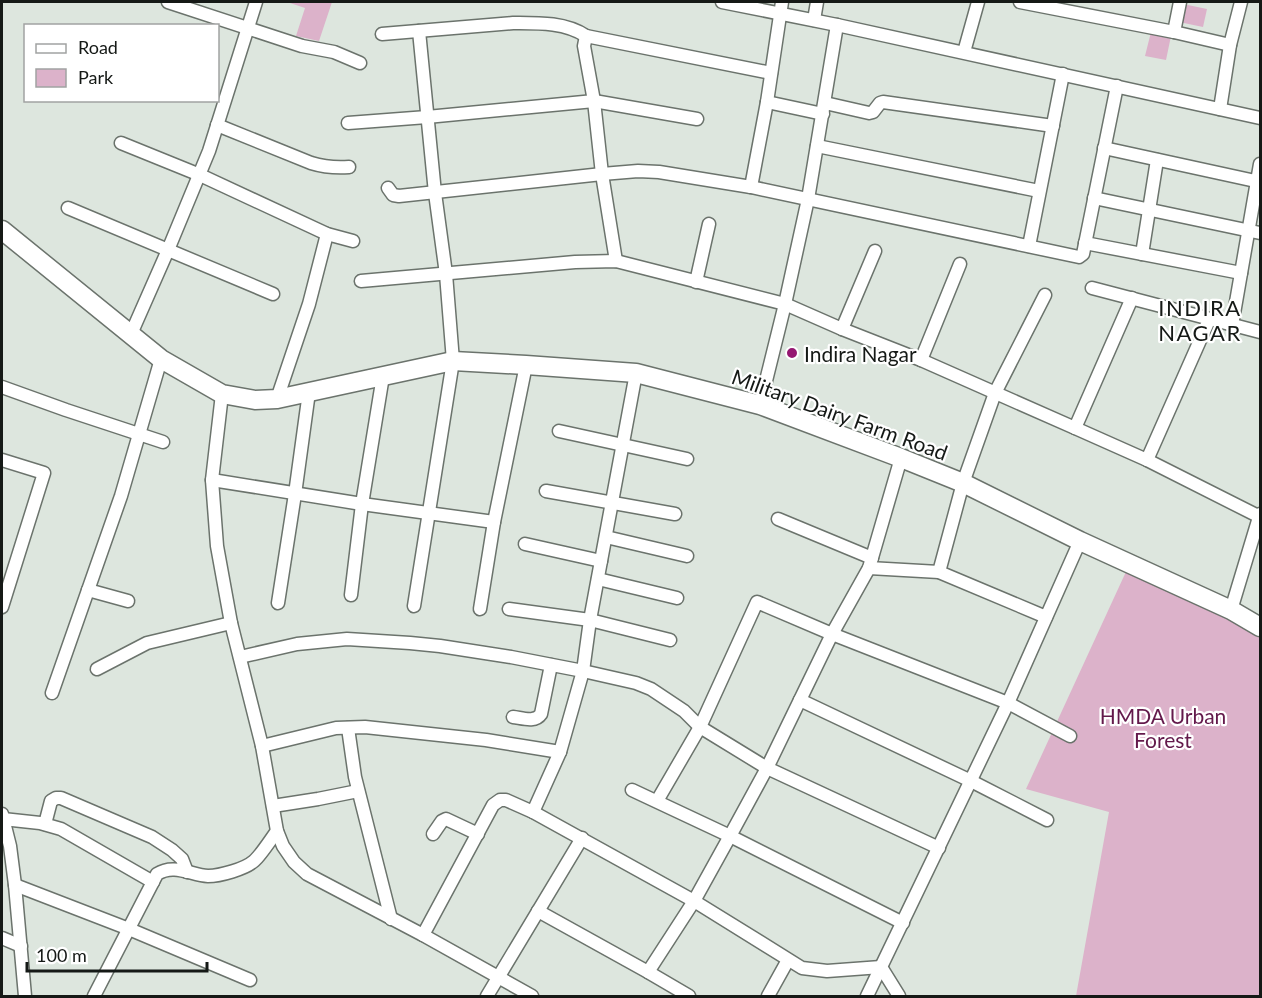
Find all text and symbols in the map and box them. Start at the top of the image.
legend [24,24,219,102]
text: Road [78,36,118,58]
text: Park [78,66,114,88]
district label: INDIRA NAGAR [1158,294,1242,346]
place label: Indira Nagar [804,341,917,366]
marker: Indira Nagar [785,346,799,360]
street label: Military Dairy Farm Road [729,363,951,465]
park label: HMDA Urban Forest [1100,703,1226,752]
scale bar [27,935,207,973]
text: 100 m [36,944,87,966]

